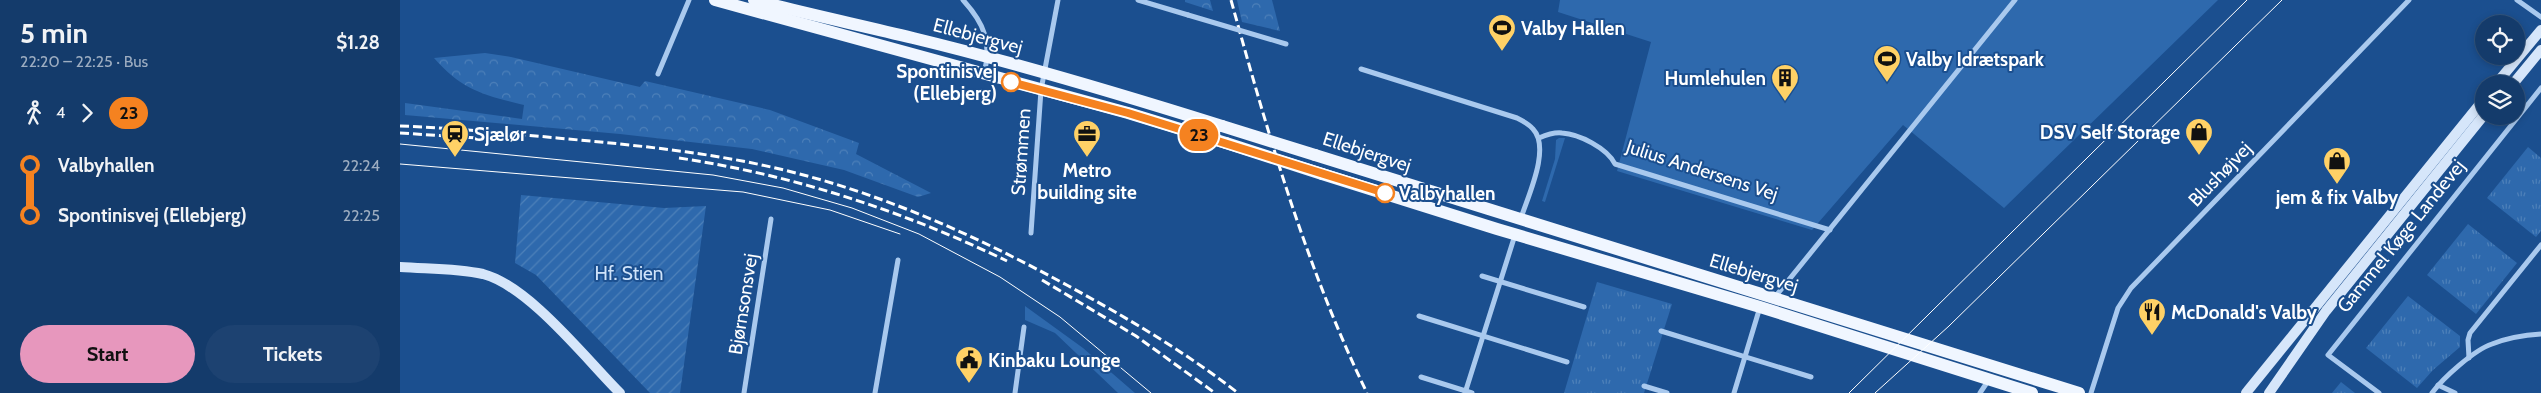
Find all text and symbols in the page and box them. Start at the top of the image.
street label: Ellebjergvej [931,13,1025,59]
sports icon: Valby Hallen [1487,13,1517,52]
map controls [2475,15,2525,125]
button: locate [2475,15,2525,65]
text: 5 min [20,16,88,50]
place label: Valby Hallen [1521,17,1625,40]
text: $1.28 [336,31,380,54]
sports icon: Valby Idrætspark [1872,44,1902,83]
place label: Valby Idrætspark [1906,48,2045,71]
text: 22:20 – 22:25 · Bus [20,52,148,71]
place label: Spontinisvej (Ellebjerg) [896,60,997,105]
building icon: Humlehulen [1770,63,1800,102]
place label: Humlehulen [1665,67,1766,90]
marker: Spontinisvej (Ellebjerg) [1001,72,1021,92]
button: layers [2475,75,2525,125]
icon: walk [20,99,48,127]
icon: forward [73,99,101,127]
text: 23 [119,102,138,124]
text: 4 [56,103,65,122]
street label: Strømmen [1006,108,1036,196]
shop icon: DSV Self Storage [2184,117,2214,156]
station icon: Sjælør [440,119,470,158]
office icon: Metro building site [1072,119,1102,158]
line badge: 23 [1176,119,1222,151]
place label: DSV Self Storage [2040,121,2180,144]
place label: Sjælør [474,123,527,146]
text: 23 [1189,124,1209,146]
street label: Ellebjergvej [1320,127,1414,177]
street label: Julius Andersens Vej [1622,134,1781,205]
street label: Blushøjvej [2184,137,2256,211]
shop icon: jem & fix Valby [2322,146,2352,185]
text: Valbyhallen [58,154,154,177]
street label: Gammel Køge Landevej [2332,155,2470,317]
text: 22:24 [342,156,380,175]
place label: Metro building site [1037,159,1137,204]
place label: Valbyhallen [1399,182,1495,205]
marker: Valbyhallen [1375,183,1395,203]
place label: jem & fix Valby [2275,186,2399,209]
text: Spontinisvej (Ellebjerg) [58,204,247,227]
text: 22:25 [343,206,380,225]
street label: Ellebjergvej [1707,249,1801,297]
street label: Bjørnsonsvej [724,252,762,356]
park label: Hf. Stien [595,262,663,285]
restaurant icon: McDonald's Valby [2137,297,2167,336]
place label: McDonald's Valby [2171,301,2318,324]
button: Start [20,325,195,383]
button: Tickets [205,325,380,383]
public building icon: Kinbaku Lounge [954,345,984,384]
place label: Kinbaku Lounge [988,349,1120,372]

